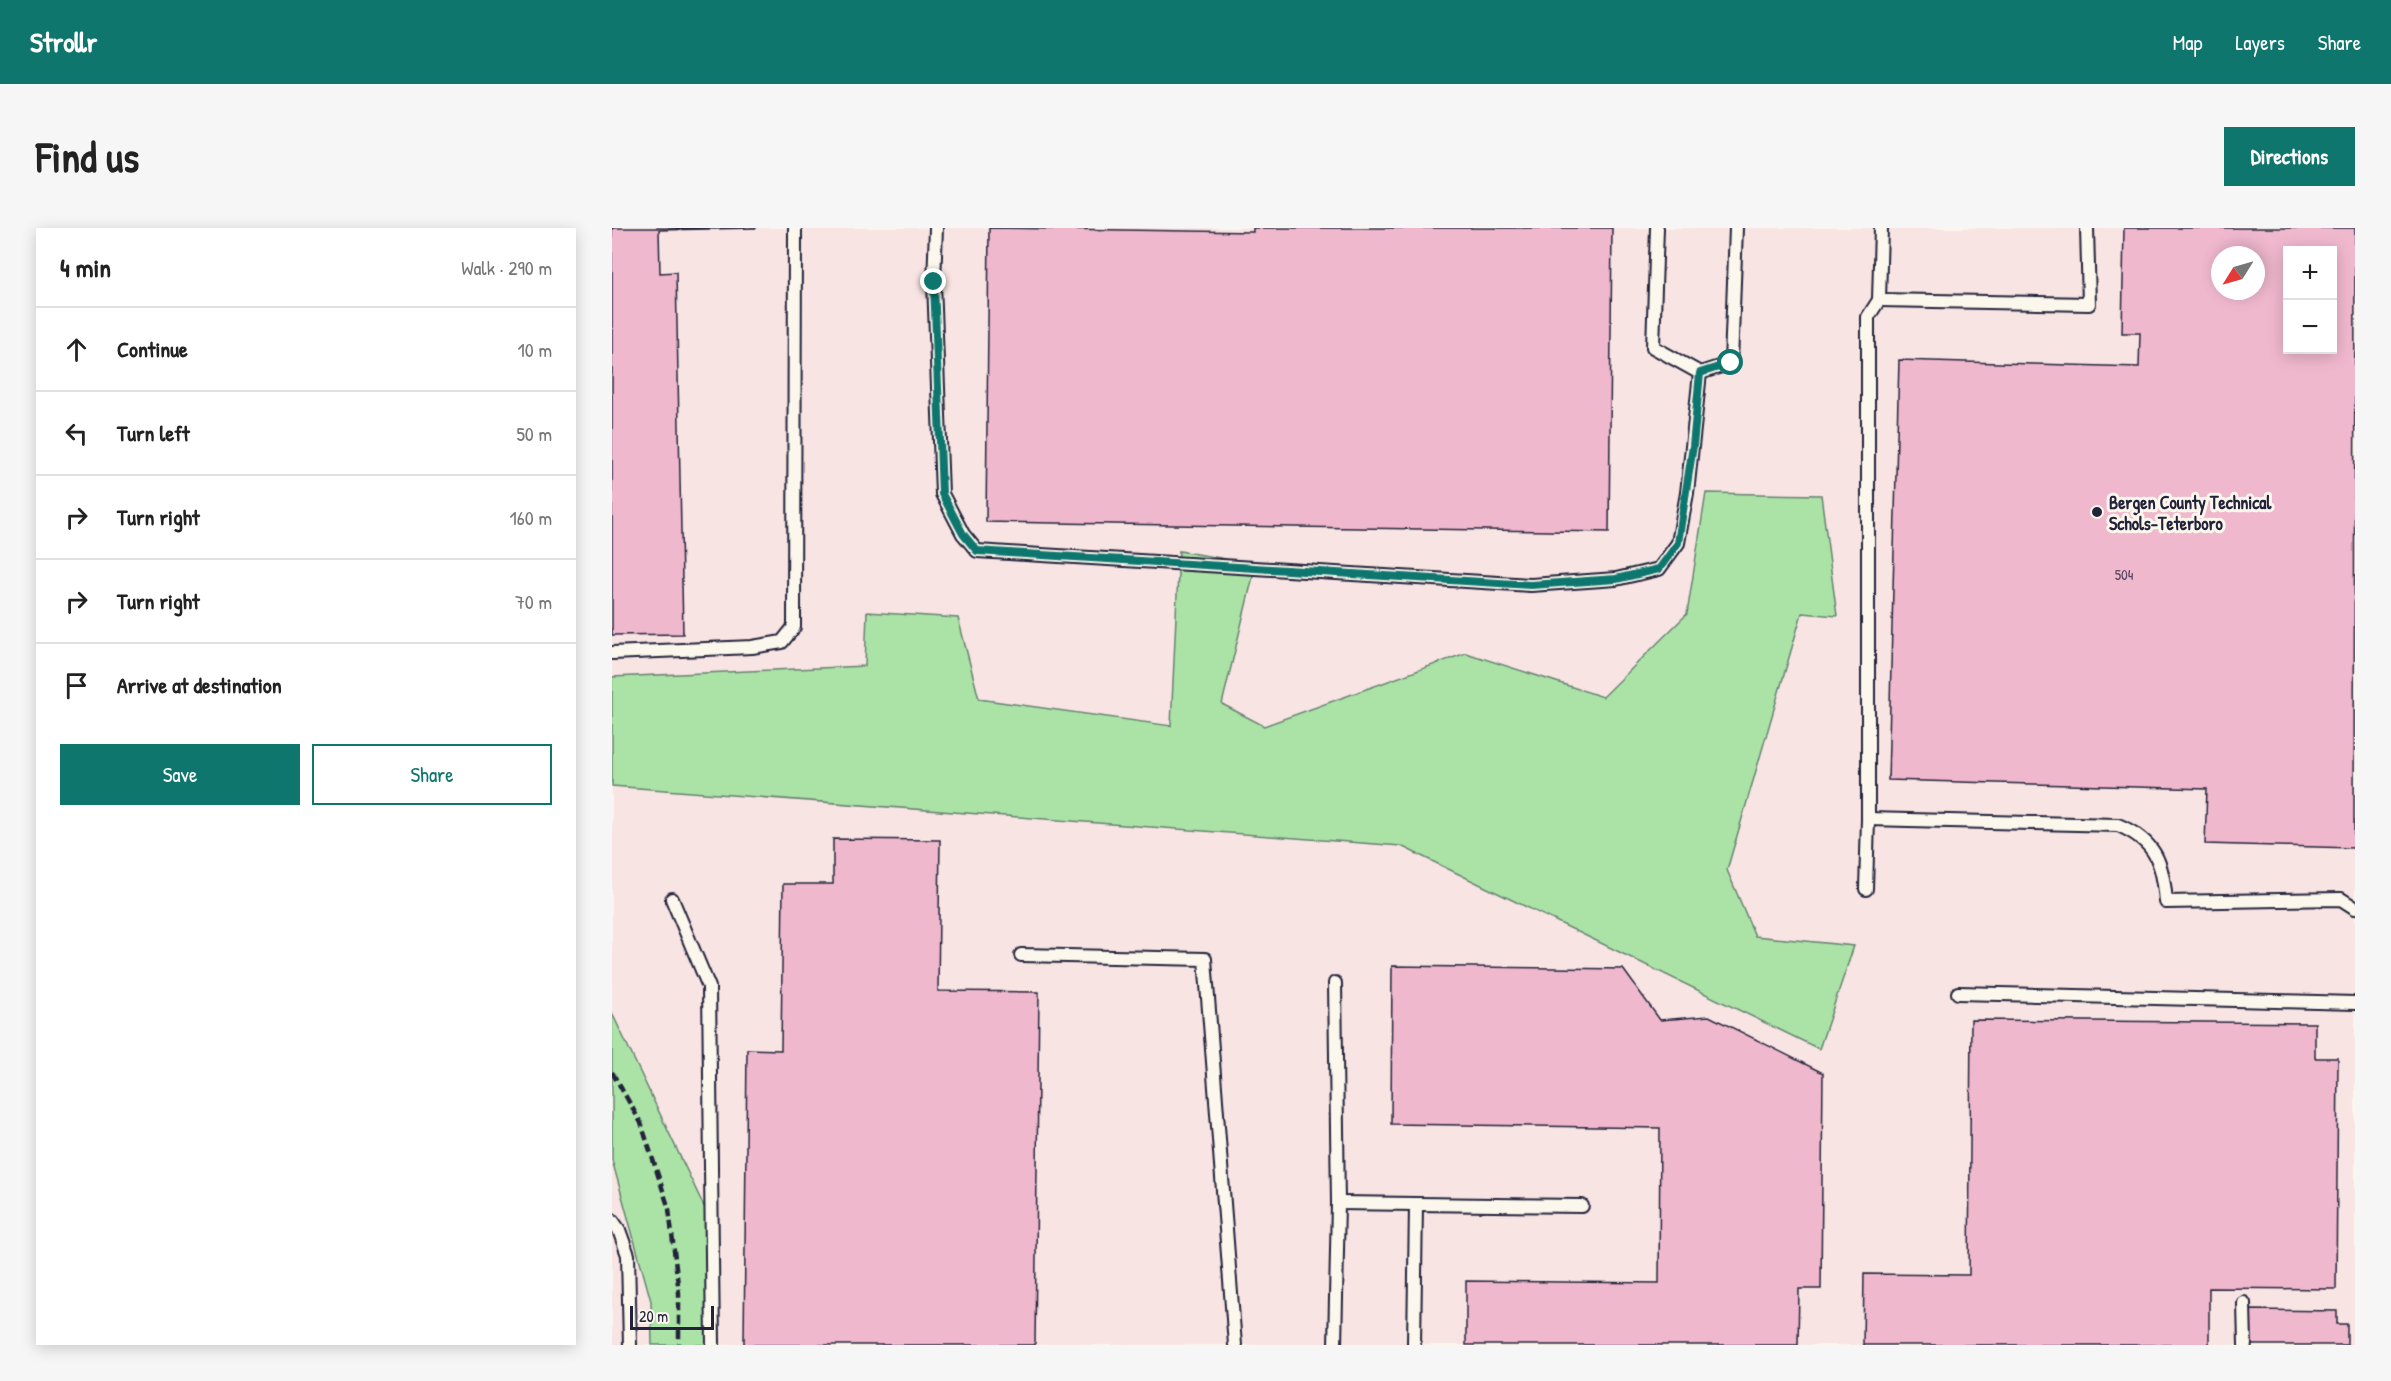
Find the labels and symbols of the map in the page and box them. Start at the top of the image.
north arrow [2211,246,2265,300]
route end [920,268,946,294]
route start [1717,349,1743,375]
place label: Bergen County Technical Schols-Teterboro [2109,490,2272,536]
marker: Bergen County Technical Schols-Teterboro [2090,505,2104,519]
house number: 504 [2115,564,2134,585]
scale bar [630,1303,714,1330]

